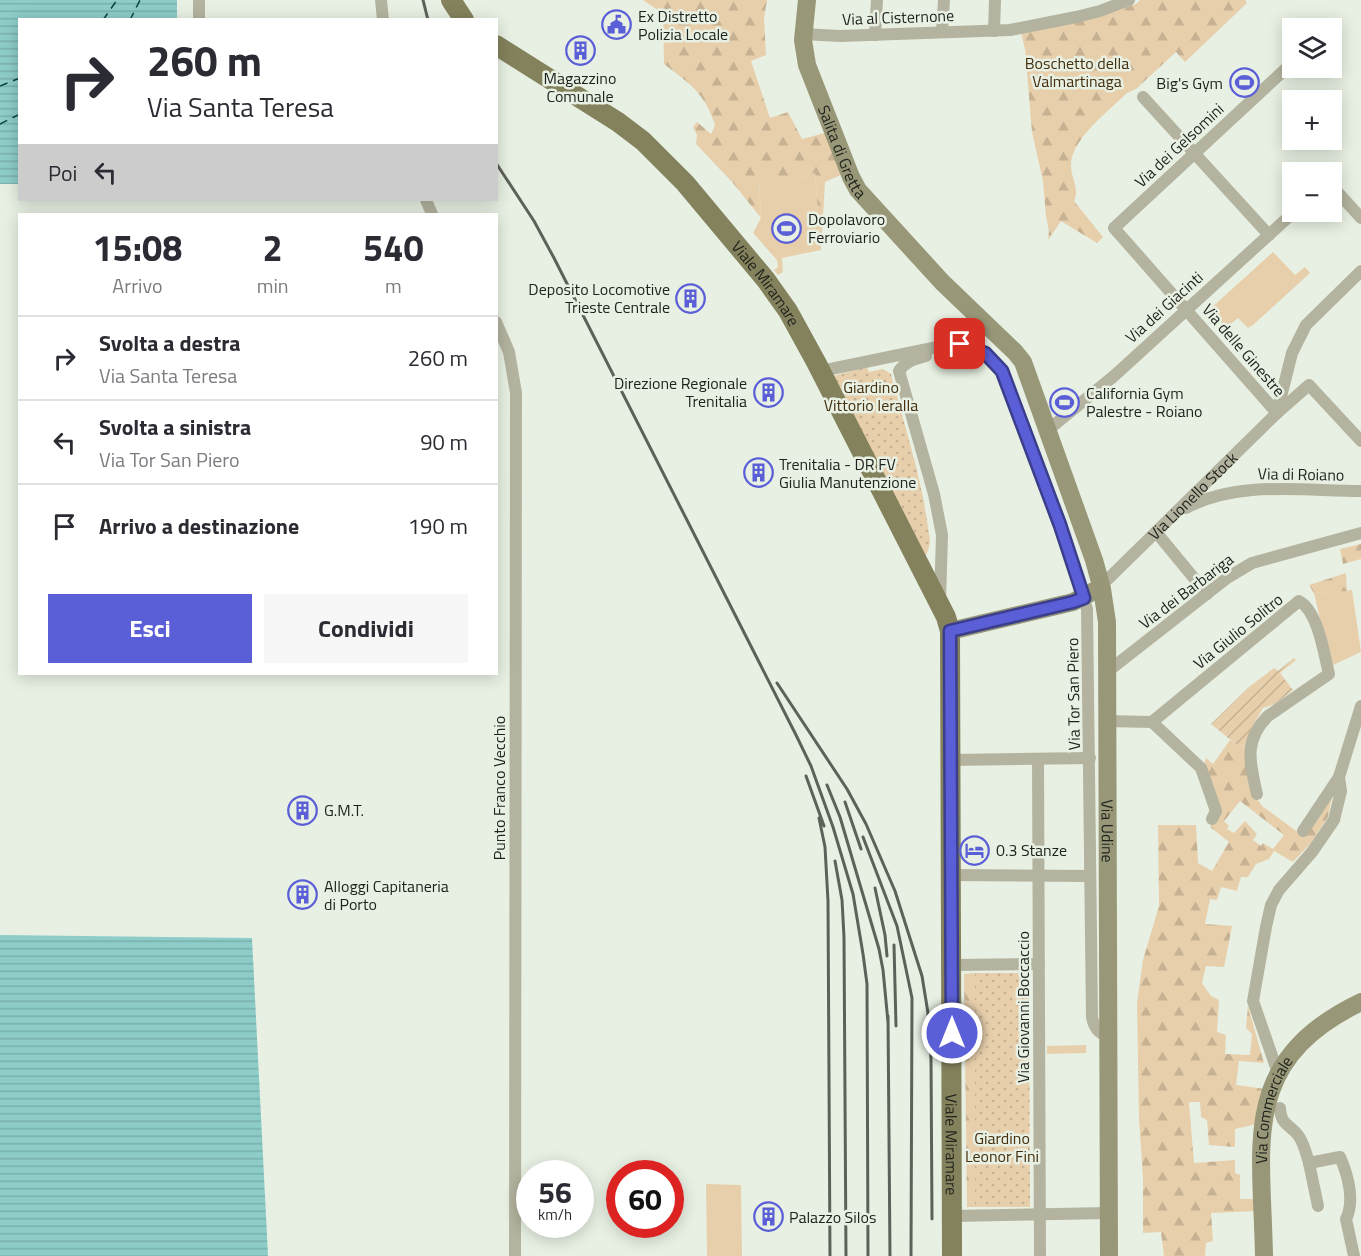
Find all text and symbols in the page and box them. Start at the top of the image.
street label: Via al Cisternone [842,3,954,31]
place label: Ex Distretto Polizia Locale [638,4,728,46]
public building icon: Ex Distretto Polizia Locale [601,9,633,41]
map controls [1282,18,1342,222]
button: layers [1282,18,1342,78]
text: 260 m [147,28,262,92]
building icon: Magazzino Comunale [564,34,596,66]
icon: right [48,42,126,120]
park label: Boschetto della Valmartinaga [1025,51,1129,93]
place label: Magazzino Comunale [544,66,616,108]
sports icon: Big's Gym [1228,67,1260,99]
place label: Big's Gym [1156,71,1223,95]
text: Via Santa Teresa [147,86,334,127]
button: + [1282,90,1342,150]
street label: Via dei Gelsomini [1129,97,1229,193]
street label: Salita di Gretta [812,101,872,204]
text: Poi [48,156,77,190]
icon: left [89,156,122,189]
button: − [1282,162,1342,222]
place label: Dopolavoro Ferroviario [808,207,885,249]
sports icon: Dopolavoro Ferroviario [771,212,803,244]
text: 15:08 [92,220,182,275]
text: 2 [263,220,283,275]
text: 540 [363,220,424,275]
street label: Viale Miramare [726,235,806,330]
street label: Via dei Giacinti [1120,265,1208,349]
text: Arrivo [112,270,162,301]
text: min [257,270,289,301]
text: m [385,270,402,301]
place label: Deposito Locomotive Trieste Centrale [528,277,670,319]
building icon: Deposito Locomotive Trieste Centrale [675,282,707,314]
street label: Via delle Ginestre [1197,298,1291,402]
pin [934,318,985,369]
text: Svolta a destra [99,326,241,360]
icon: arrive [943,327,976,360]
text: 260 m [408,341,468,375]
icon: right [48,342,81,375]
text: Via Santa Teresa [99,360,237,391]
place label: Direzione Regionale Trenitalia [614,371,747,413]
park label: Giardino Vittorio Ieralla [824,375,918,417]
building icon: Direzione Regionale Trenitalia [752,376,784,408]
place label: California Gym Palestre - Roiano [1086,381,1202,423]
sports icon: California Gym Palestre - Roiano [1049,386,1081,418]
text: Svolta a sinistra [99,410,251,444]
text: 90 m [420,425,468,459]
icon: left [48,426,81,459]
text: Via Tor San Piero [99,444,240,475]
street label: Via Lionello Stock [1142,446,1243,546]
place label: Trenitalia - DR FV Giulia Manutenzione [779,452,916,494]
building icon: Trenitalia - DR FV Giulia Manutenzione [742,457,774,489]
street label: Via di Roiano [1258,461,1344,487]
text: Arrivo a destinazione [99,509,299,543]
text: 190 m [408,509,468,543]
icon: arrive [48,510,81,543]
street label: Via dei Barbariga [1134,547,1238,635]
street label: Via Giulio Solitro [1188,587,1288,675]
button: Esci [48,594,252,663]
button: Condividi [264,594,468,663]
street label: Via Tor San Piero [1060,638,1086,750]
street label: Punto Franco Vecchio [487,716,511,860]
building icon: G.M.T. [287,794,319,826]
place label: G.M.T. [324,798,364,822]
street label: Via Udine [1096,799,1120,863]
hotel icon: 0.3 Stanze [959,834,991,866]
place label: 0.3 Stanze [996,838,1067,862]
place label: Alloggi Capitaneria di Porto [324,874,449,916]
building icon: Alloggi Capitaneria di Porto [287,879,319,911]
street label: Via Giovanni Boccaccio [1011,931,1035,1083]
position arrow [920,1001,984,1065]
street label: Via Commerciale [1249,1051,1298,1164]
street label: Viale Miramare [939,1094,964,1195]
park label: Giardino Leonor Fini [965,1126,1039,1168]
speed limit sign: 60 [606,1160,684,1238]
text: 56 [538,1169,572,1215]
building icon: Palazzo Silos [752,1201,784,1233]
text: km/h [538,1203,572,1226]
place label: Palazzo Silos [789,1205,876,1229]

